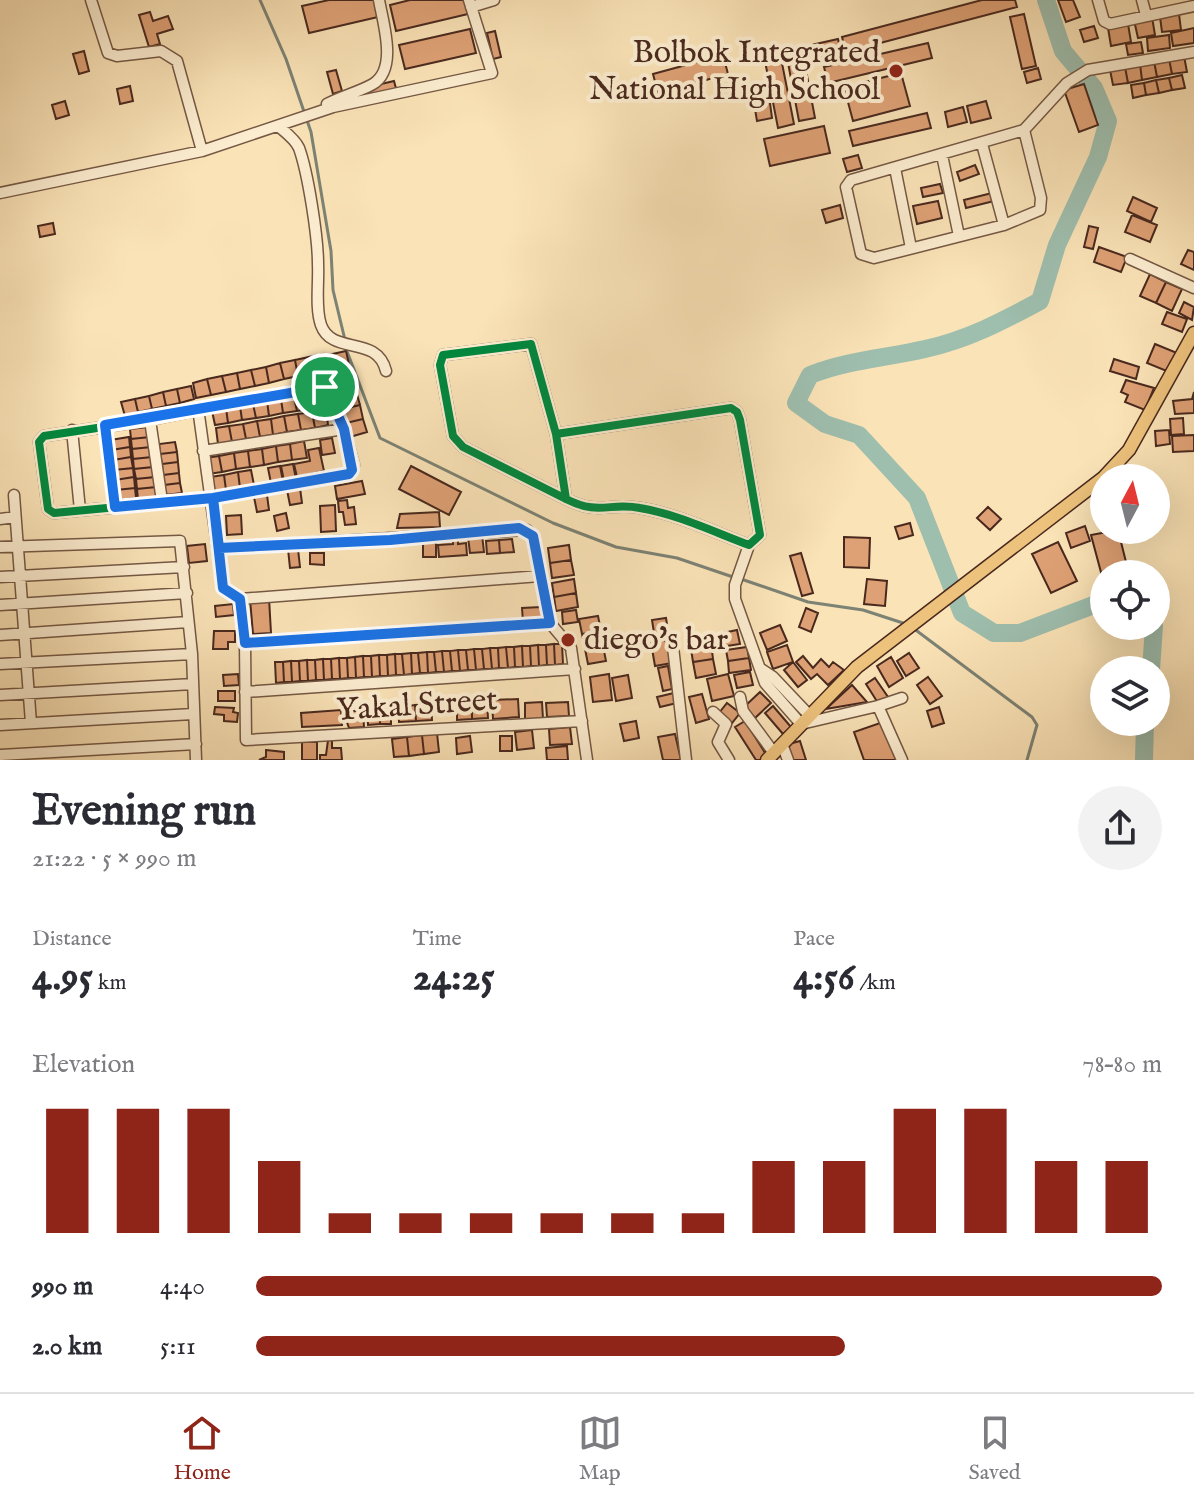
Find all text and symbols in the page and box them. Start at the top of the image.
place label: Bolbok Integrated National High School [589,33,881,111]
marker: Bolbok Integrated National High School [887,62,905,80]
pin [291,353,359,421]
icon: arrive [303,365,347,409]
north arrow [1090,464,1170,544]
map controls [1090,464,1170,736]
button: locate [1090,560,1170,640]
place label: diego's bar [584,620,728,661]
marker: diego's bar [559,631,577,649]
button: layers [1090,656,1170,736]
street label: Yakal Street [335,680,499,732]
text: Evening run [32,784,256,840]
button: share [1078,786,1162,870]
text: 21:22 · 5 × 990 m [32,842,197,875]
text: Distance [32,925,112,953]
text: Time [413,925,462,953]
text: Pace [793,925,835,953]
text: 4.95 [32,953,93,1004]
text: 24:25 [413,953,495,1004]
text: 4:56 [793,953,855,1004]
text: km [93,969,127,997]
text: /km [855,969,896,997]
text: Elevation [32,1048,135,1081]
text: 78–80 m [1082,1048,1162,1081]
text: 990 m [32,1270,93,1303]
text: 4:40 [160,1270,205,1303]
text: 2.0 km [32,1330,102,1363]
text: 5:11 [160,1330,196,1363]
tab: Home [173,1411,231,1487]
tab: Map [578,1411,622,1487]
tab: Saved [969,1411,1021,1487]

